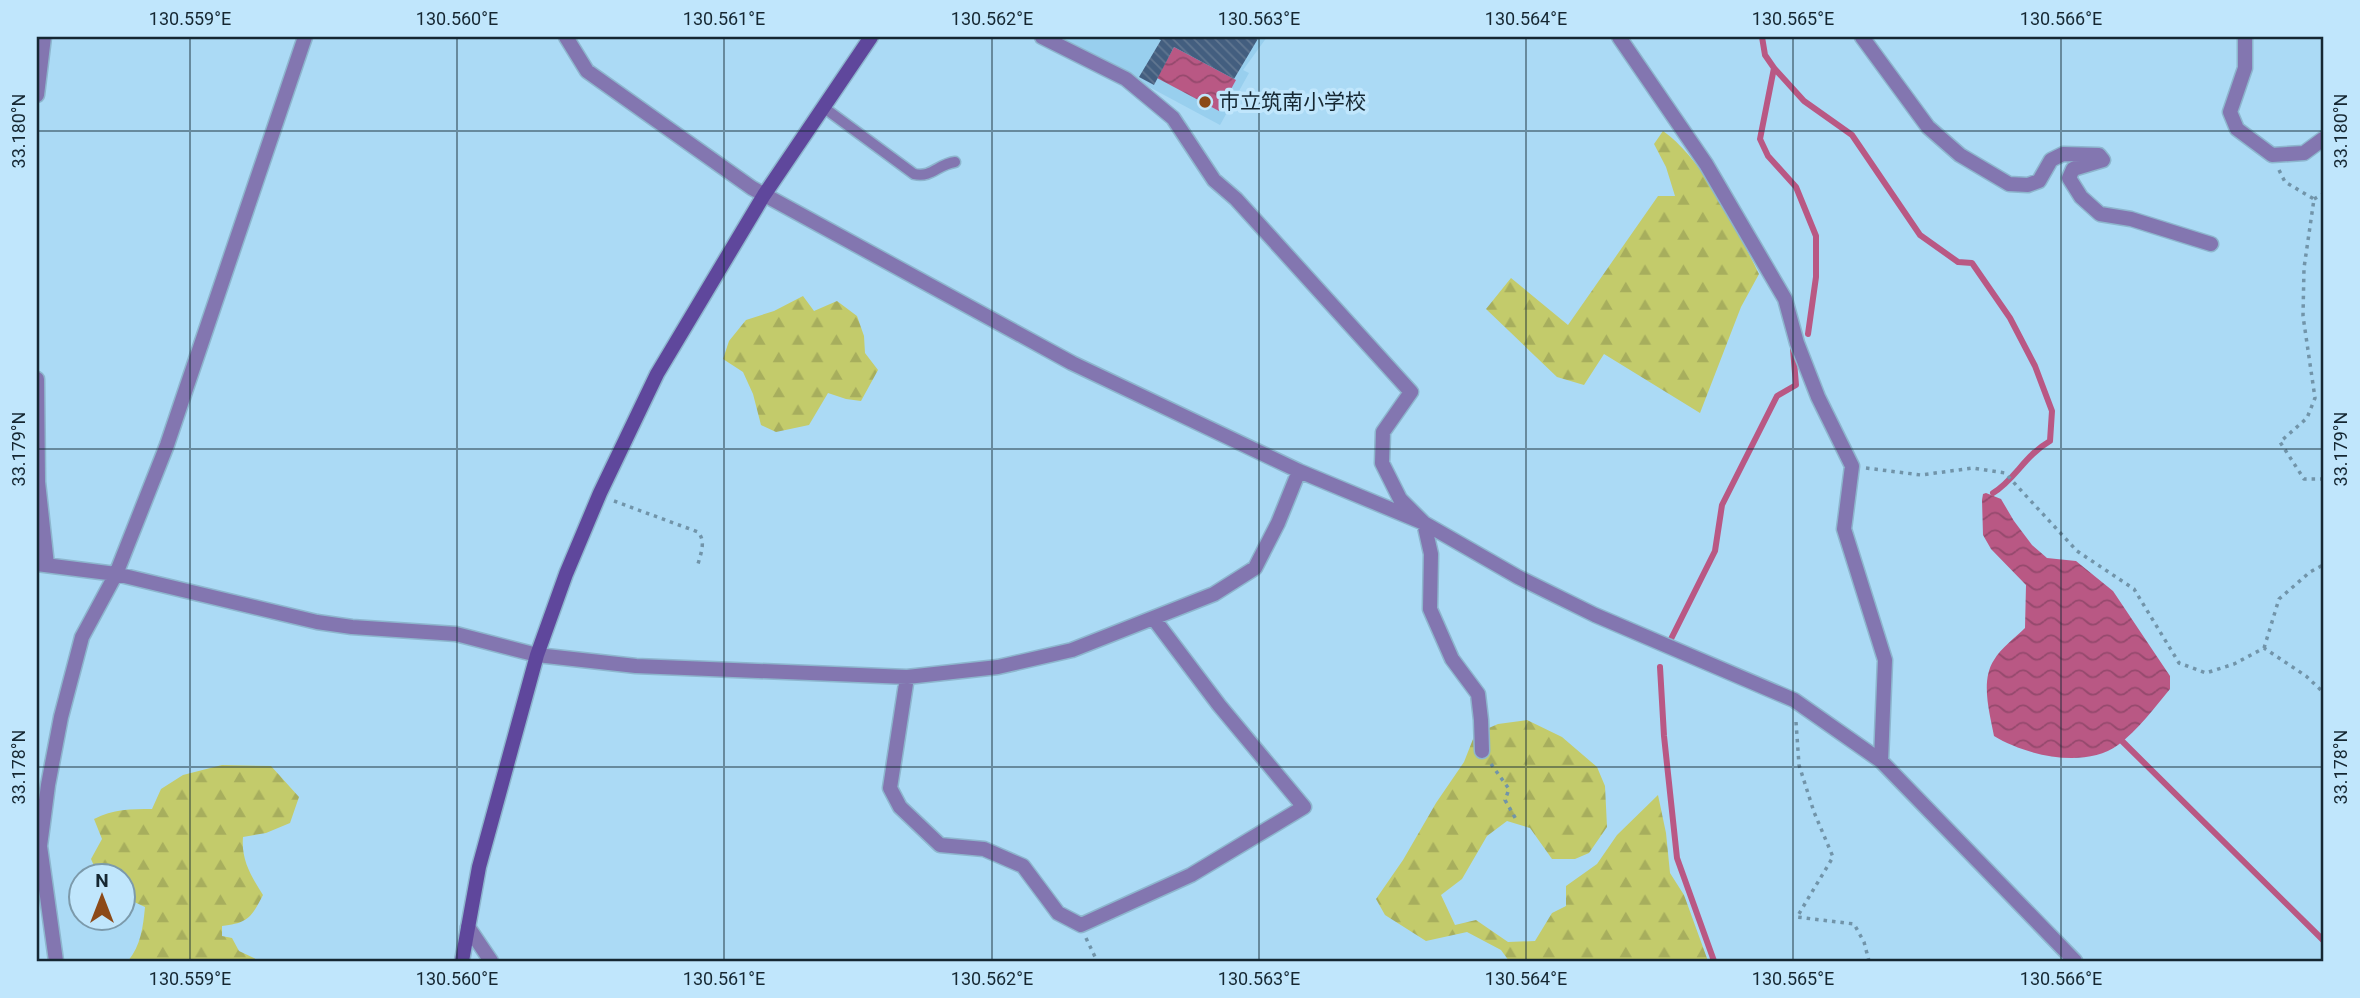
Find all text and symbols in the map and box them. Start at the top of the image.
text: 130.559°E [149,8,231,29]
text: 130.560°E [416,8,498,29]
text: 130.561°E [683,8,765,29]
text: 130.562°E [951,8,1033,29]
text: 130.563°E [1218,8,1300,29]
text: 130.564°E [1485,8,1567,29]
text: 130.565°E [1752,8,1834,29]
text: 130.566°E [2020,8,2102,29]
place label: 市立筑南小学校 [1219,90,1366,114]
text: 33.180°N [8,94,29,168]
marker: 市立筑南小学校 [1197,94,1213,110]
text: 33.180°N [2330,94,2351,168]
text: 33.179°N [8,412,29,486]
text: 33.179°N [2330,412,2351,486]
text: 33.178°N [8,730,29,804]
text: 33.178°N [2330,730,2351,804]
north arrow [66,862,136,932]
text: N [95,869,109,892]
text: 130.559°E [149,968,231,989]
text: 130.560°E [416,968,498,989]
text: 130.561°E [683,968,765,989]
text: 130.562°E [951,968,1033,989]
text: 130.563°E [1218,968,1300,989]
text: 130.564°E [1485,968,1567,989]
text: 130.565°E [1752,968,1834,989]
text: 130.566°E [2020,968,2102,989]

